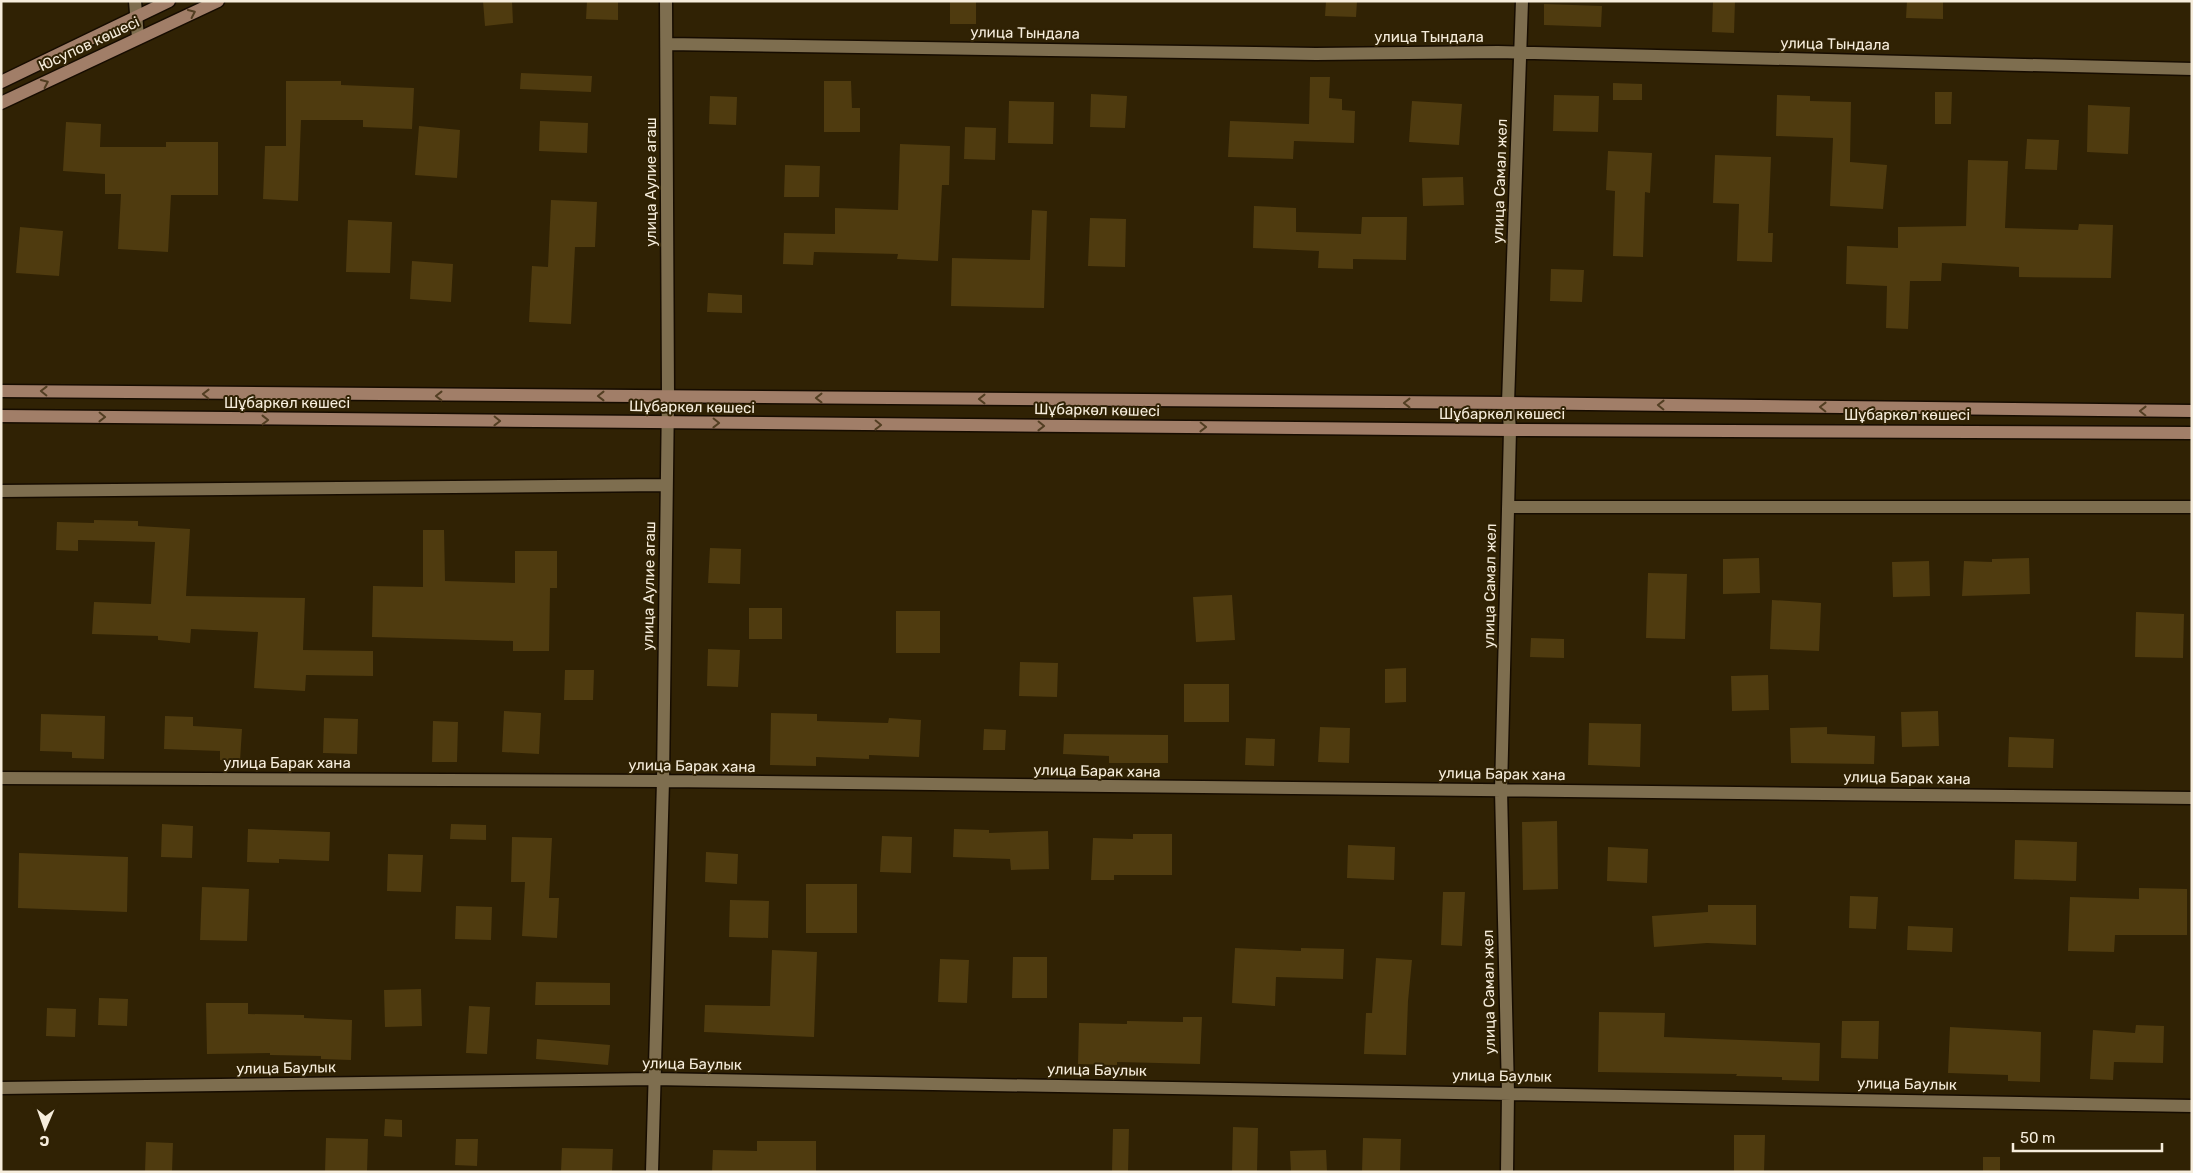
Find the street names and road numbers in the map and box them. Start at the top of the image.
street label: Юсупов көшесі [36,13,142,75]
street label: улица Тындала [970,23,1080,43]
street label: улица Тындала [1374,28,1484,46]
street label: улица Тындала [1780,34,1890,54]
street label: улица Аулие агаш [642,117,660,247]
street label: улица Самал жел [1489,118,1511,244]
street label: Шұбаркөл көшесі [224,394,350,412]
street label: Шұбаркөл көшесі [629,397,755,417]
street label: Шұбаркөл көшесі [1034,400,1160,420]
street label: Шұбаркөл көшесі [1439,405,1565,423]
street label: Шұбаркөл көшесі [1844,406,1970,424]
street label: улица Аулие агаш [639,521,659,651]
street label: улица Самал жел [1480,523,1500,649]
street label: улица Барак хана [223,754,351,772]
street label: улица Барак хана [628,756,756,776]
street label: улица Барак хана [1033,761,1161,781]
street label: улица Барак хана [1438,764,1566,784]
street label: улица Барак хана [1843,768,1971,788]
street label: улица Самал жел [1479,929,1499,1055]
street label: улица Баулык [642,1054,742,1074]
street label: улица Баулык [236,1058,336,1078]
street label: улица Баулык [1047,1060,1147,1080]
street label: улица Баулык [1452,1066,1552,1086]
street label: улица Баулык [1857,1074,1957,1094]

